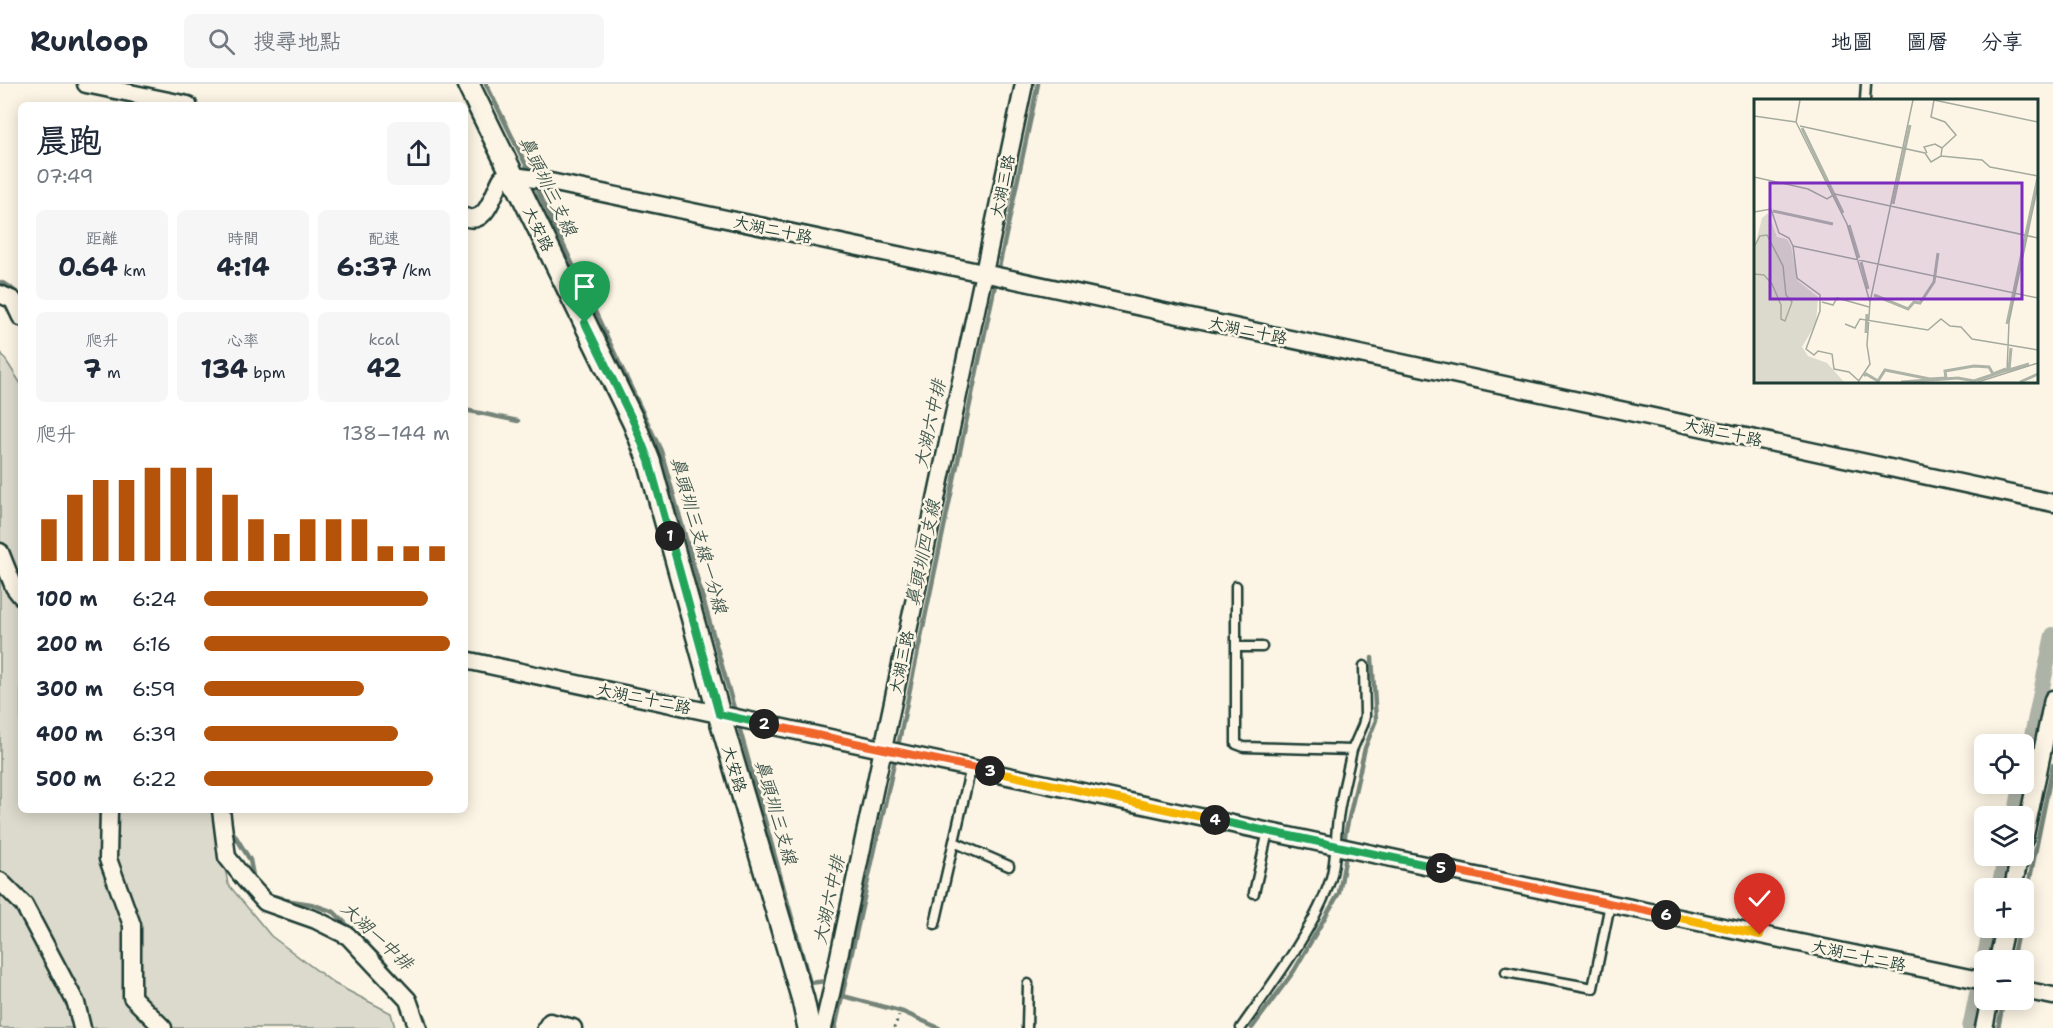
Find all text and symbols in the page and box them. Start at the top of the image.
search box [184,14,604,68]
text: Runloop [30,22,148,60]
icon: search [205,25,238,58]
text: 搜尋地點 [253,27,341,56]
text: 地圖 [1831,28,1873,56]
text: 圖層 [1906,28,1948,56]
text: 分享 [1981,28,2023,56]
inset map [1754,99,2038,382]
text: 晨跑 [36,118,102,163]
button: share [387,122,450,185]
water label: 鼻頭圳三支線 [514,132,583,241]
street label: 大湖三路 [986,153,1019,220]
text: 07:49 [36,163,94,189]
street label: 大安路 [519,203,559,255]
street label: 大湖二十路 [732,211,814,248]
text: 距離 [86,228,118,249]
text: 時間 [227,228,259,249]
text: 配速 [368,228,400,249]
text: 0.64 [58,249,118,284]
text: 4:14 [216,249,270,284]
text: 6:37 [337,249,397,284]
text: km [118,260,146,281]
text: /km [397,260,431,281]
pin [559,261,610,323]
icon: arrive [568,270,601,303]
street label: 大湖二十路 [1207,312,1289,349]
text: kcal [368,329,400,350]
text: 爬升 [86,330,118,351]
text: 心率 [227,330,259,351]
text: 42 [367,350,401,385]
text: 7 [83,351,101,386]
text: 134 [200,351,248,386]
text: m [101,362,121,383]
text: bpm [248,362,286,383]
water label: 大湖六中排 [909,376,952,471]
street label: 大湖二十路 [1682,414,1764,451]
text: 138–144 m [342,420,450,446]
text: 爬升 [36,421,76,447]
water label: 鼻頭圳三支線一分線 [665,454,733,617]
water label: 鼻頭圳四支線 [900,497,946,608]
pin: 1 [655,521,685,551]
text: 1 [666,525,674,546]
text: 100 m [36,586,98,612]
text: 6:24 [132,586,176,612]
street label: 大湖三路 [885,629,918,696]
text: 200 m [36,631,103,657]
text: 6:16 [132,631,171,657]
text: 300 m [36,676,103,702]
text: 6:59 [132,676,176,702]
street label: 大湖二十二路 [595,678,693,719]
pin: 2 [749,709,779,739]
text: 2 [758,713,770,734]
text: 400 m [36,721,103,747]
text: 6:39 [132,721,177,747]
map controls [1974,734,2034,1010]
button: locate [1974,734,2034,794]
street label: 大安路 [718,743,751,795]
pin: 3 [975,756,1005,786]
water label: 鼻頭圳三支線 [750,757,803,868]
text: 3 [984,760,996,781]
text: 500 m [36,766,102,792]
text: 6:22 [132,766,177,792]
pin: 4 [1200,805,1230,835]
button: layers [1974,806,2034,866]
text: 4 [1209,809,1221,830]
water label: 大湖六中排 [808,852,851,947]
pin: 5 [1426,853,1456,883]
text: 5 [1436,857,1446,878]
pin [1734,873,1785,935]
button: + [1974,878,2034,938]
icon: check [1743,882,1776,915]
water label: 大湖一中排 [336,897,420,977]
pin: 6 [1651,900,1681,930]
text: 6 [1660,904,1672,925]
street label: 大湖二十二路 [1810,935,1908,976]
button: − [1974,950,2034,1010]

